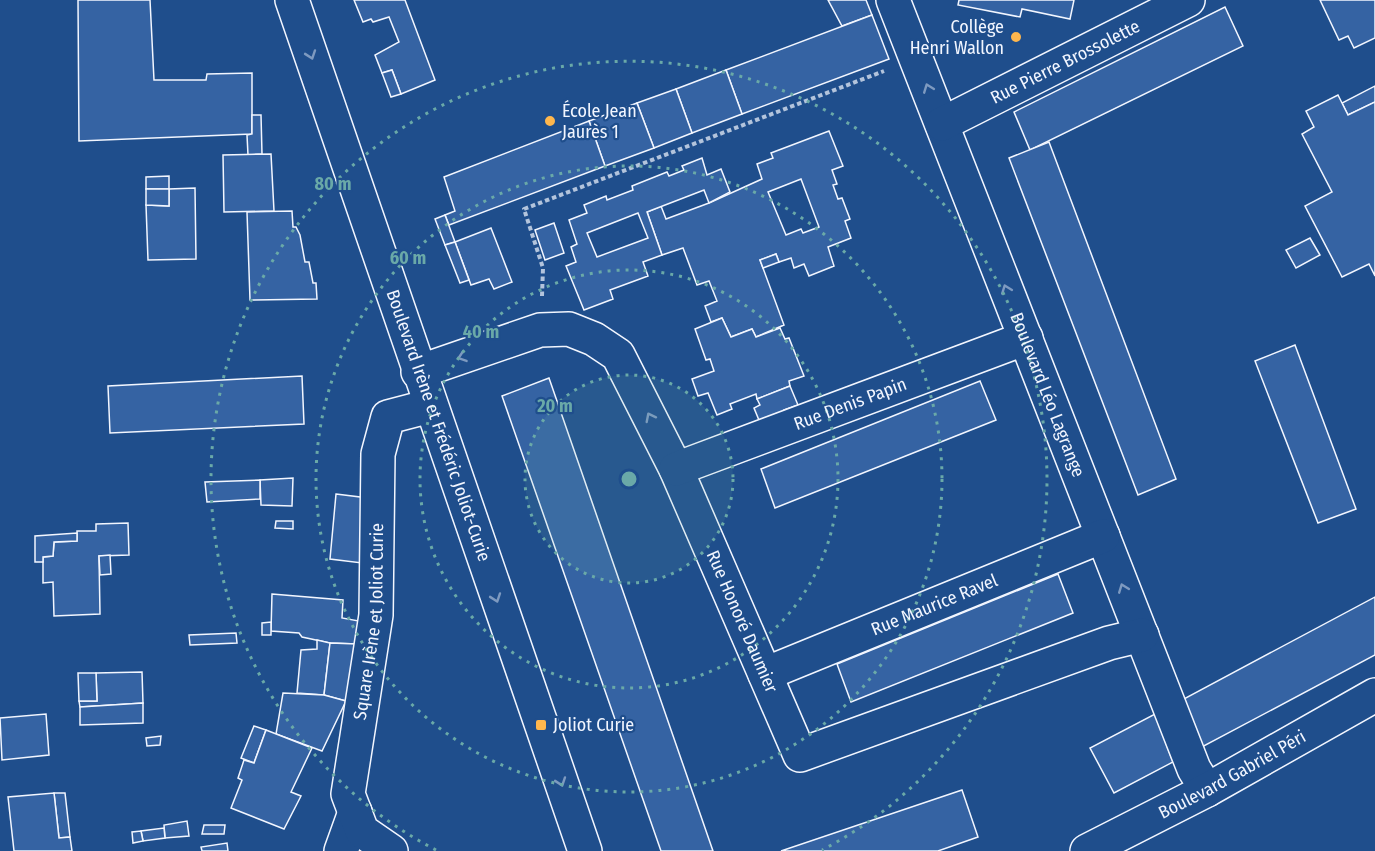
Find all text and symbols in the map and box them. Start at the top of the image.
street label: Rue Pierre Brossolette [987,15,1144,109]
place label: Collège Henri Wallon [910,16,1004,59]
marker: Collège Henri Wallon [1009,30,1023,44]
one-way arrow [303,49,316,60]
one-way arrow [923,83,935,94]
place label: École Jean Jaurès 1 [562,99,637,143]
marker: École Jean Jaurès 1 [543,114,557,128]
text: 80 m [315,173,351,195]
text: 60 m [390,247,426,269]
one-way arrow [1001,284,1014,295]
street label: Boulevard Irène et Frédéric Joliot-Curie [382,287,495,564]
street label: Boulevard Léo Lagrange [1005,309,1090,480]
text: 40 m [463,321,499,343]
one-way arrow [457,350,468,363]
street label: Rue Denis Papin [791,373,910,435]
text: 20 m [536,395,573,417]
one-way arrow [645,413,657,424]
centre of rings [619,469,639,489]
street label: Square Irène et Joliot Curie [349,523,388,721]
street label: Rue Honoré Daumier [702,547,783,697]
street label: Rue Maurice Ravel [868,569,1001,640]
one-way arrow [1118,583,1130,594]
one-way arrow [489,592,502,602]
place label: Joliot Curie [553,714,634,736]
marker: Joliot Curie [534,718,548,732]
street label: Boulevard Gabriel Péri [1155,725,1310,824]
one-way arrow [553,776,566,787]

